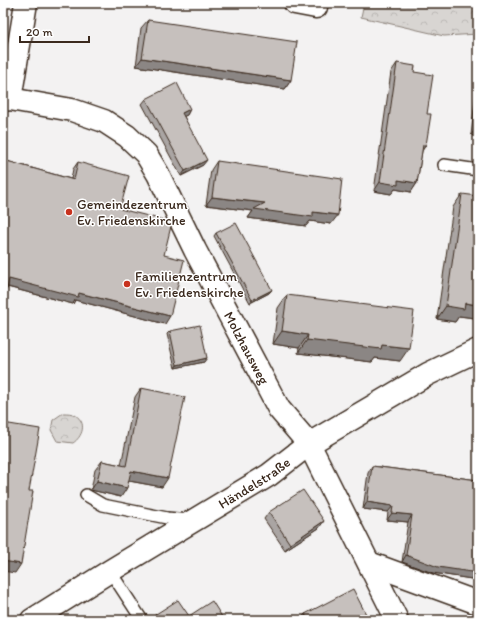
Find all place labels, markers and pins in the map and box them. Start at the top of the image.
place label: Gemeindezentrum Ev. Friedenskirche [77,196,188,229]
marker: Gemeindezentrum Ev. Friedenskirche [64,207,74,217]
place label: Familienzentrum Ev. Friedenskirche [135,268,244,301]
marker: Familienzentrum Ev. Friedenskirche [122,279,132,289]

